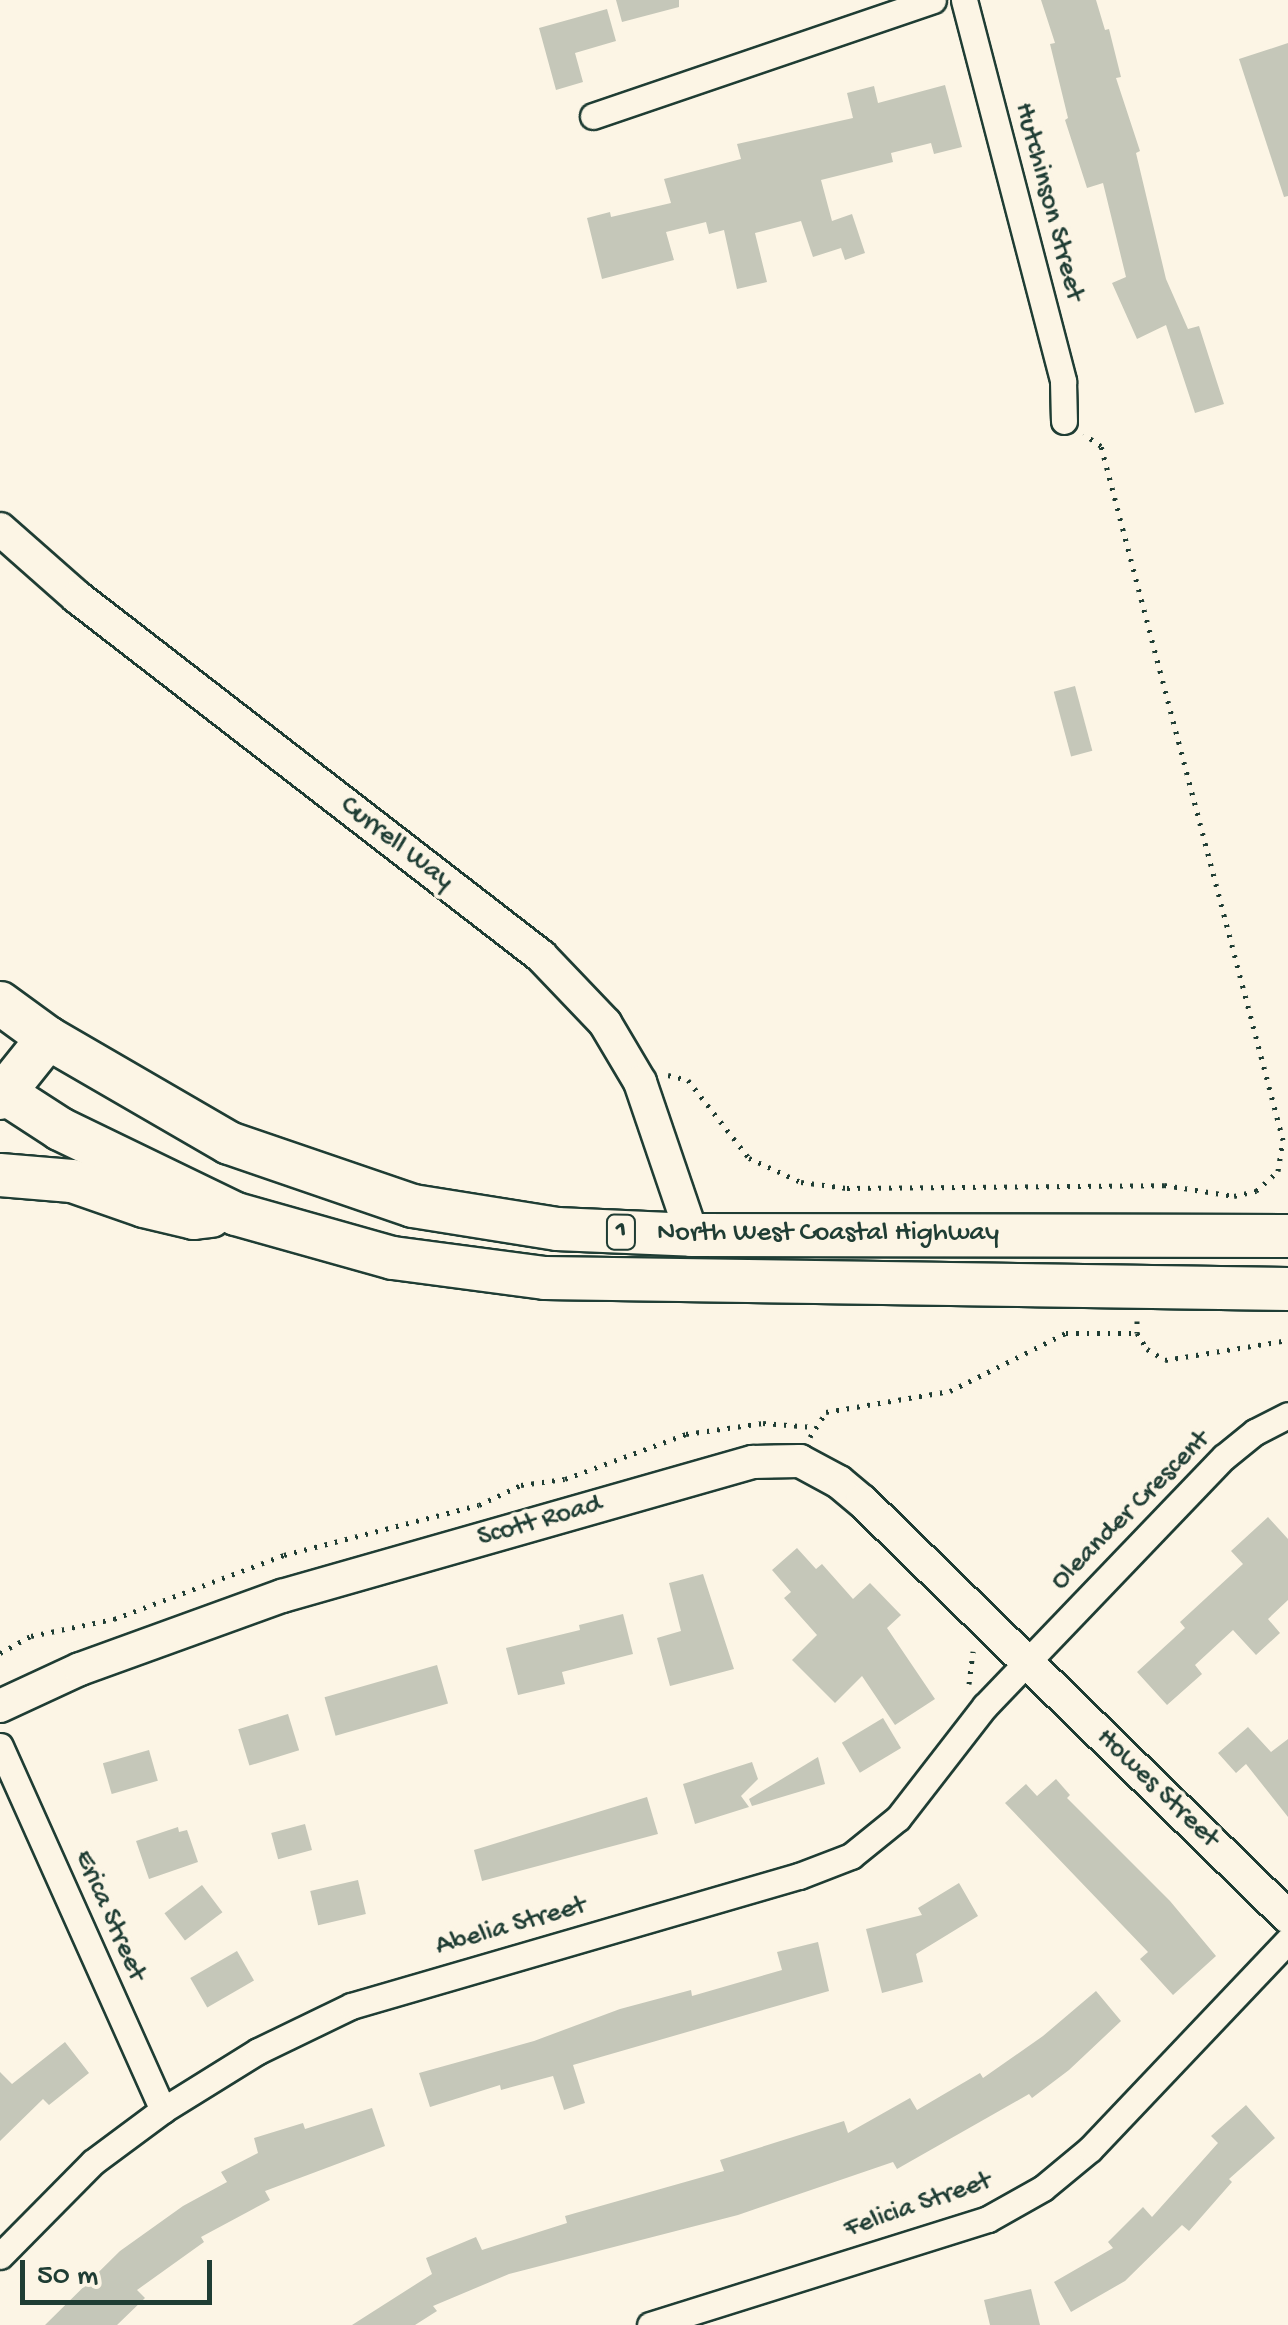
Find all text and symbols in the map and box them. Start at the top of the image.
street label: Hutchinson Street [1005,99,1091,305]
street label: Currell Way [333,789,459,899]
road number: 1 [604,1212,638,1252]
street label: North West Coastal Highway [657,1217,999,1251]
street label: Oleander Crescent [1044,1424,1218,1598]
street label: Scott Road [474,1488,606,1556]
street label: Howes Street [1088,1722,1226,1856]
street label: Erica Street [65,1845,153,1987]
street label: Abelia Street [432,1890,590,1964]
street label: Felicia Street [840,2165,996,2247]
scale bar [25,2240,218,2302]
text: 50 m [37,2260,98,2295]

